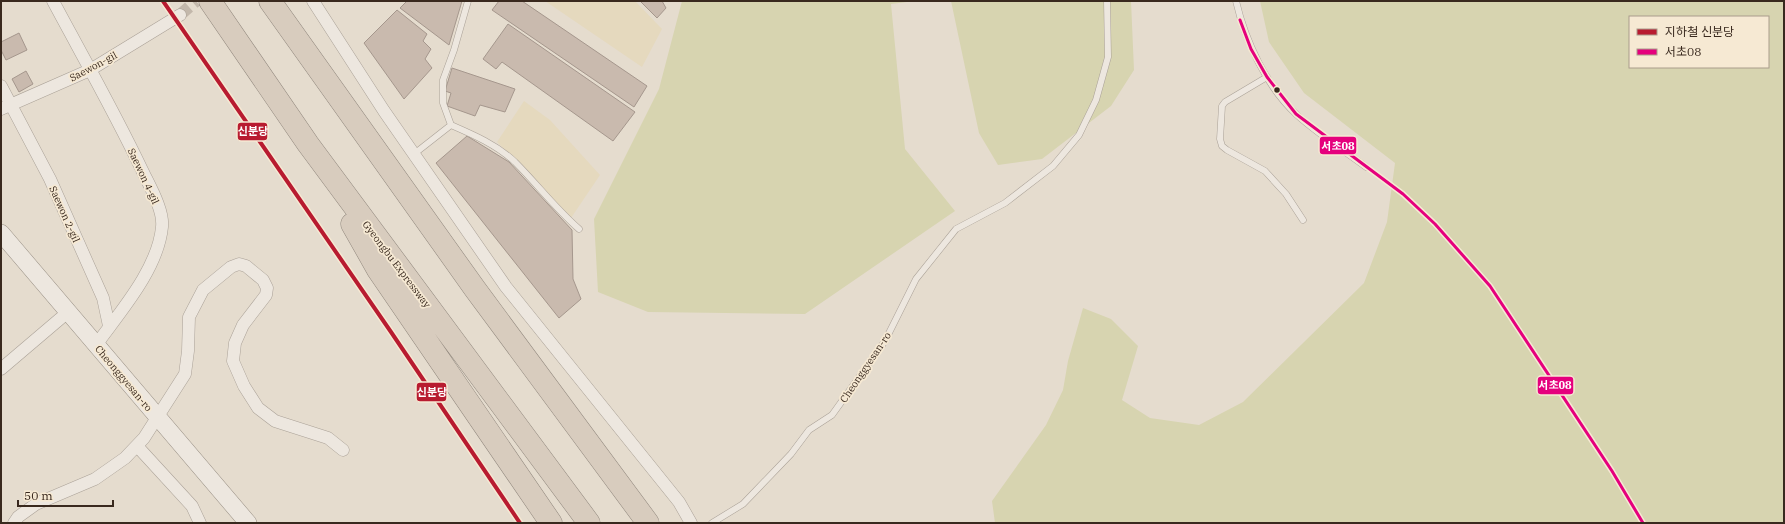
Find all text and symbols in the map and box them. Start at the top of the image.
legend [1629,16,1769,68]
text: 지하철 신분당 [1665,24,1734,39]
text: 서초08 [1665,44,1701,59]
street label: Saewon-gil [67,48,119,84]
unlabelled marker [1272,85,1282,95]
line badge: 신분당 [237,122,268,141]
text: 신분당 [238,124,268,138]
line badge: 서초08 [1319,136,1357,155]
text: 서초08 [1321,139,1355,153]
street label: Saewon 4-gil [125,146,162,206]
street label: Saewon 2-gil [46,184,83,244]
street label: Gyeongbu Expressway [360,218,434,311]
street label: Cheonggyesan-ro [837,329,894,405]
street label: Cheonggyesan-ro [92,343,155,414]
line badge: 서초08 [1537,376,1574,395]
text: 서초08 [1538,378,1572,392]
line badge: 신분당 [416,382,447,402]
text: 신분당 [417,385,447,399]
scale bar [18,482,113,508]
text: 50 m [24,488,53,503]

